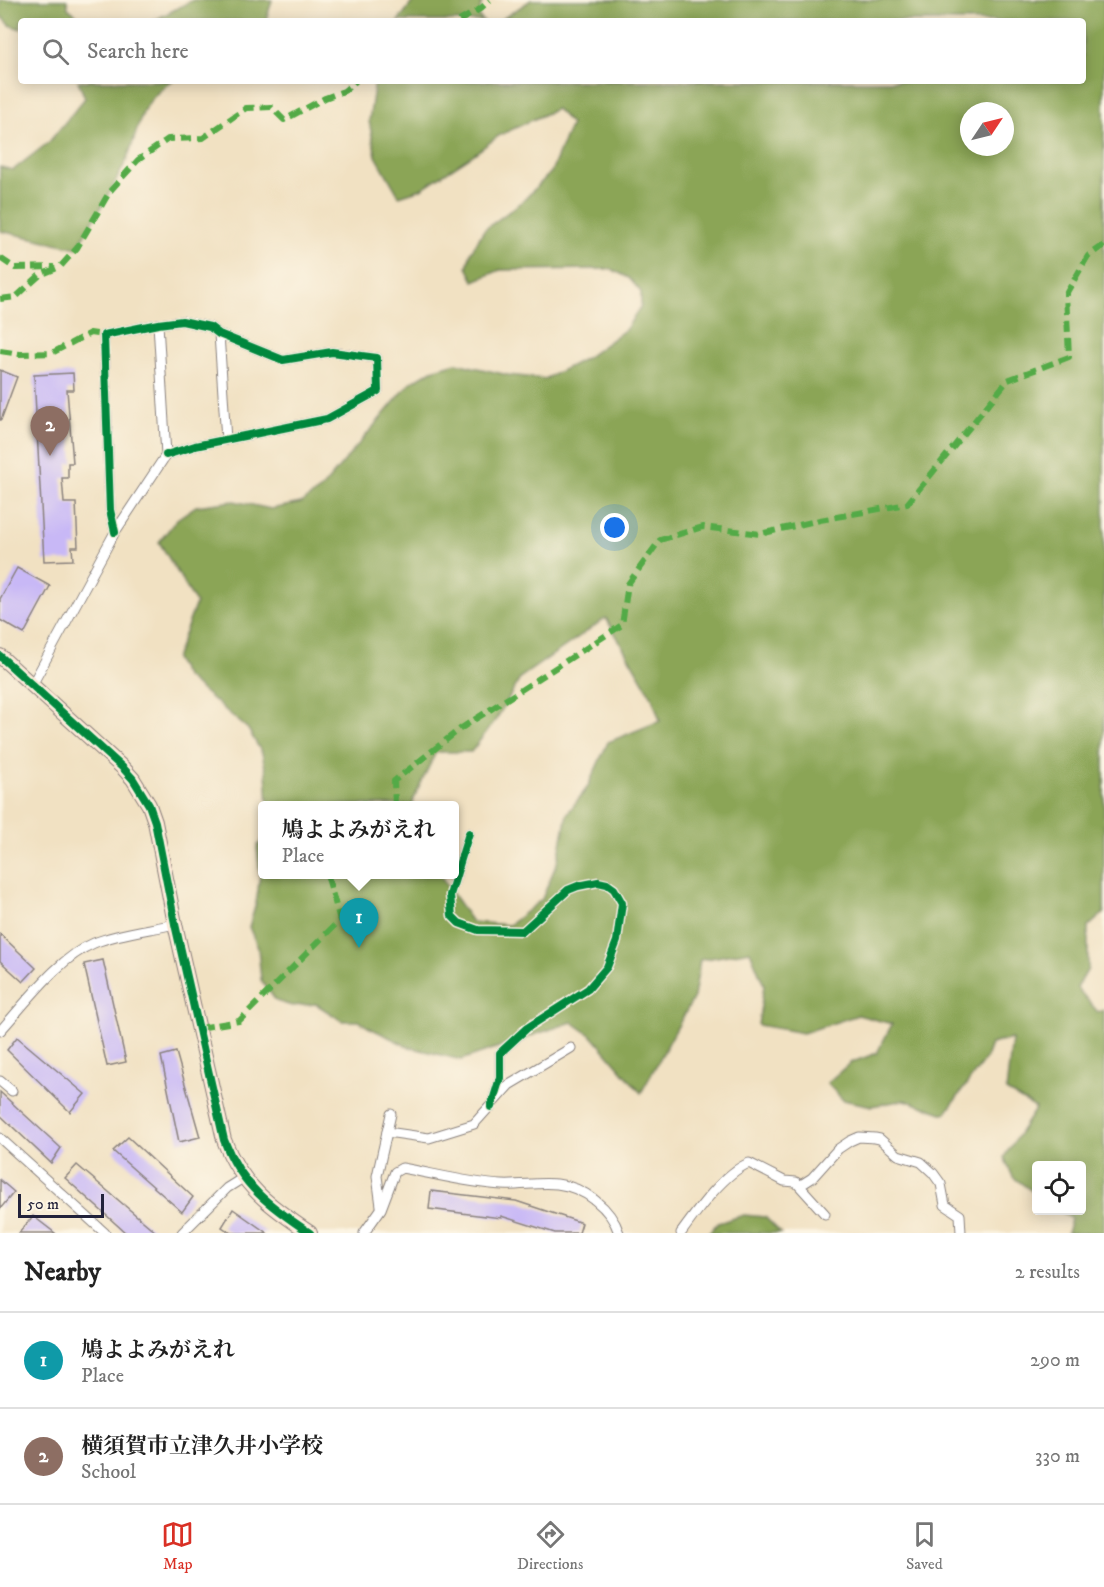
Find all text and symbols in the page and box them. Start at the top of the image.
search box [18,18,1086,84]
icon: search [39,35,72,68]
text: Search here [87,38,189,65]
north arrow [960,102,1014,156]
pin: 2 [31,406,70,456]
your location [600,513,629,542]
popup [258,801,459,879]
text: 鳩よよみがえれ [281,817,436,844]
text: Place [281,844,324,869]
pin: 1 [340,898,378,948]
map controls [1032,1161,1086,1215]
button: locate [1032,1161,1086,1215]
scale bar [18,1191,104,1218]
text: 50 m [27,1194,59,1214]
text: Nearby [24,1256,101,1289]
text: 2 results [1015,1260,1080,1285]
text: 鳩よよみがえれ [81,1337,235,1364]
text: 1 [40,1348,47,1373]
text: 290 m [1030,1348,1080,1373]
text: Place [81,1364,124,1389]
text: 横須賀市立津久井小学校 [81,1433,323,1460]
text: 2 [39,1444,48,1469]
text: 330 m [1035,1444,1080,1469]
text: School [81,1460,136,1485]
tab: Map [161,1518,194,1574]
tab: Directions [517,1518,583,1574]
tab: Saved [906,1518,943,1574]

